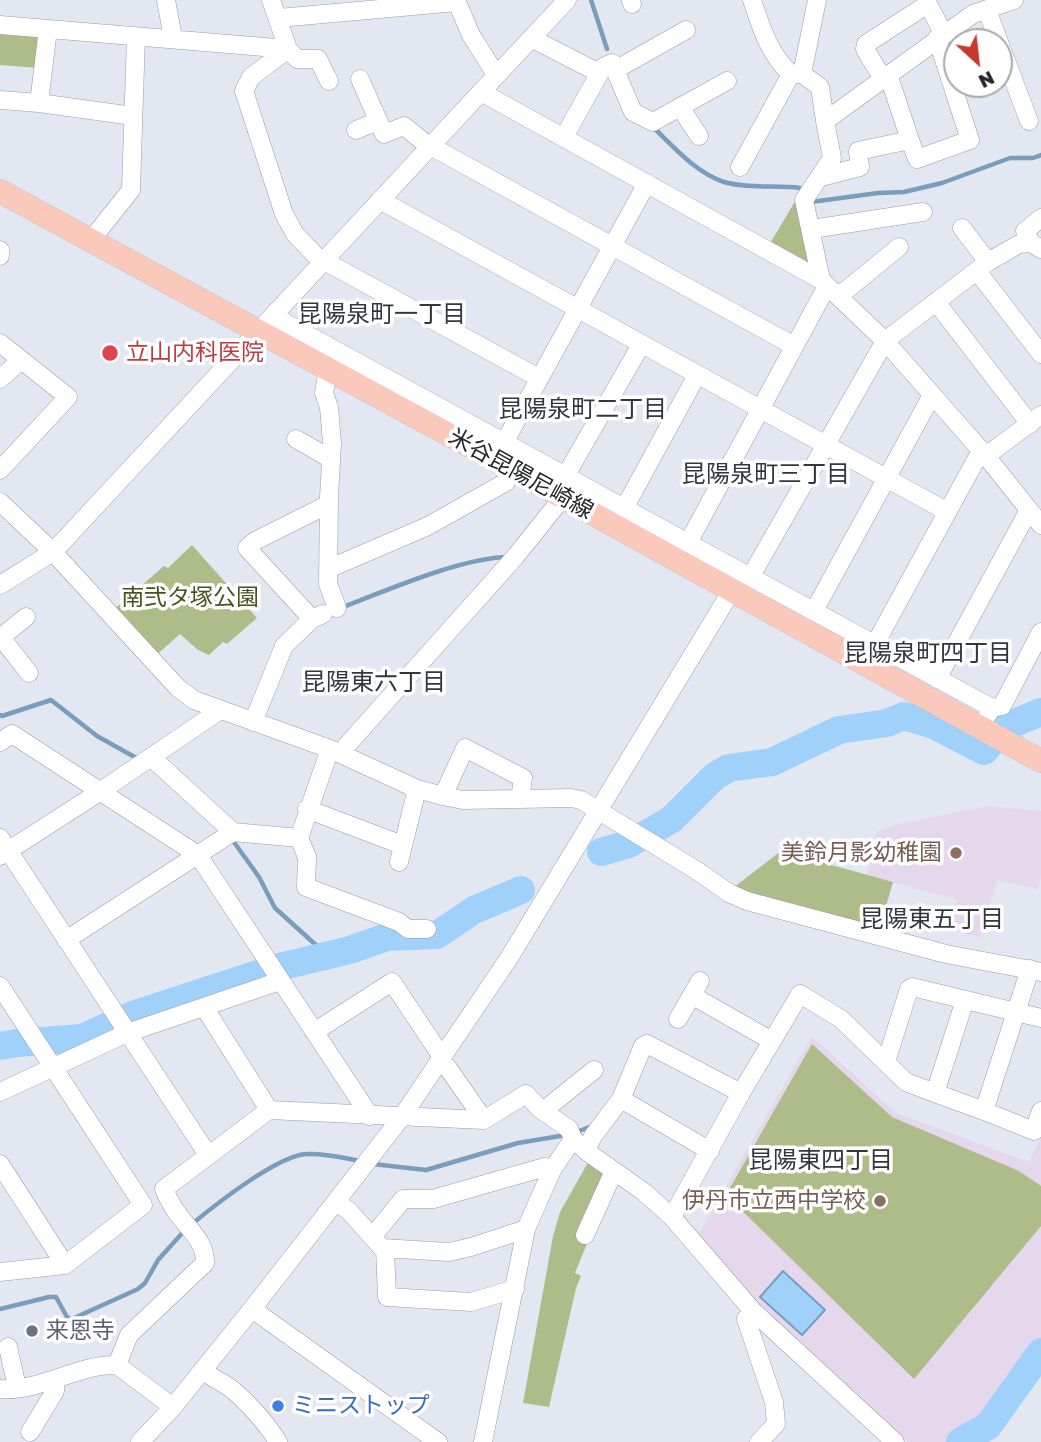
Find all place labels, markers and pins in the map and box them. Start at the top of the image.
place label: 立山内科医院 [126,339,264,367]
marker: 立山内科医院 [100,343,120,363]
place label: 美鈴月影幼稚園 [781,839,942,867]
marker: 美鈴月影幼稚園 [948,845,964,861]
place label: 伊丹市立西中学校 [682,1187,866,1215]
marker: 伊丹市立西中学校 [872,1193,888,1209]
place label: 来恩寺 [46,1317,115,1345]
marker: 来恩寺 [24,1323,40,1339]
place label: ミニストップ [292,1392,430,1420]
marker: ミニストップ [270,1398,286,1414]

